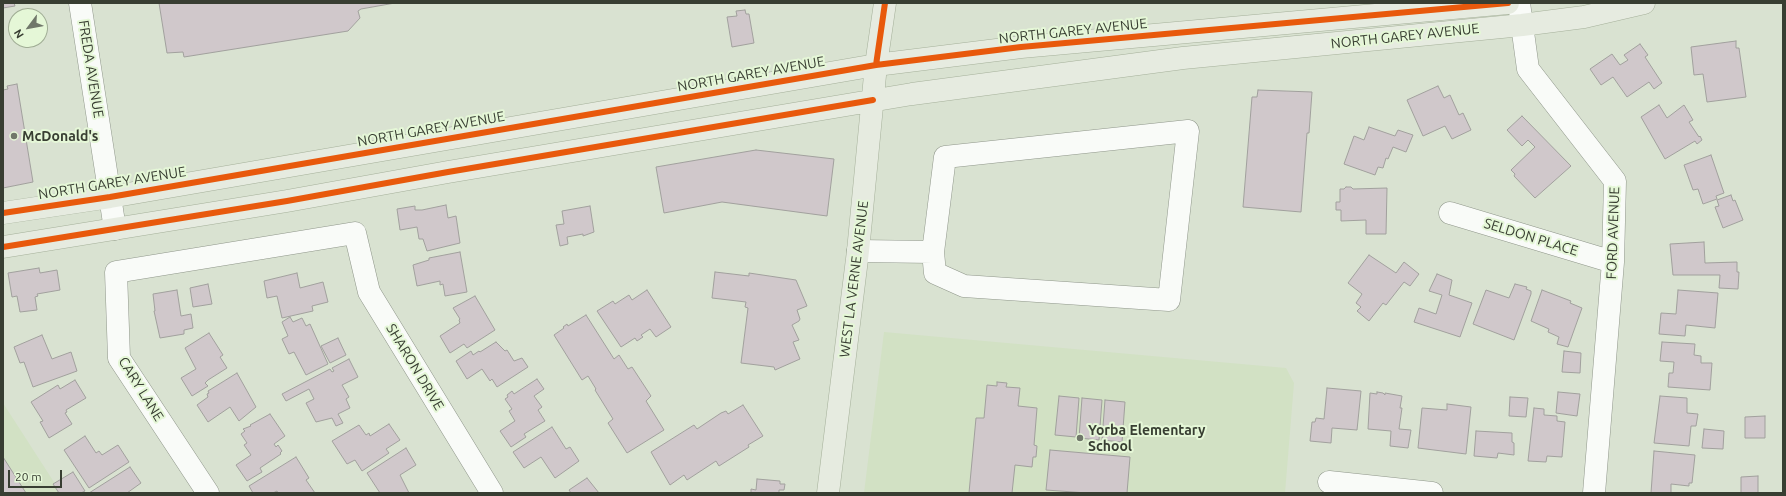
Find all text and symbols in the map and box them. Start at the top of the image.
north arrow [8,8,48,48]
street label: NORTH GAREY AVENUE [998,15,1148,47]
street label: FREDA AVENUE [75,19,107,119]
street label: NORTH GAREY AVENUE [1330,20,1480,52]
text: N [11,27,26,40]
street label: NORTH GAREY AVENUE [676,53,826,95]
street label: NORTH GAREY AVENUE [356,108,506,150]
place label: McDonald's [22,128,98,144]
marker: McDonald's [9,131,19,141]
street label: NORTH GAREY AVENUE [37,163,187,203]
street label: FORD AVENUE [1603,186,1623,280]
street label: WEST LA VERNE AVENUE [836,200,872,358]
street label: SELDON PLACE [1482,215,1580,259]
street label: SHARON DRIVE [383,321,447,413]
street label: CARY LANE [115,354,167,424]
place label: Yorba Elementary School [1088,422,1205,454]
marker: Yorba Elementary School [1075,433,1085,443]
scale bar [10,462,64,488]
text: 20 m [15,470,42,483]

